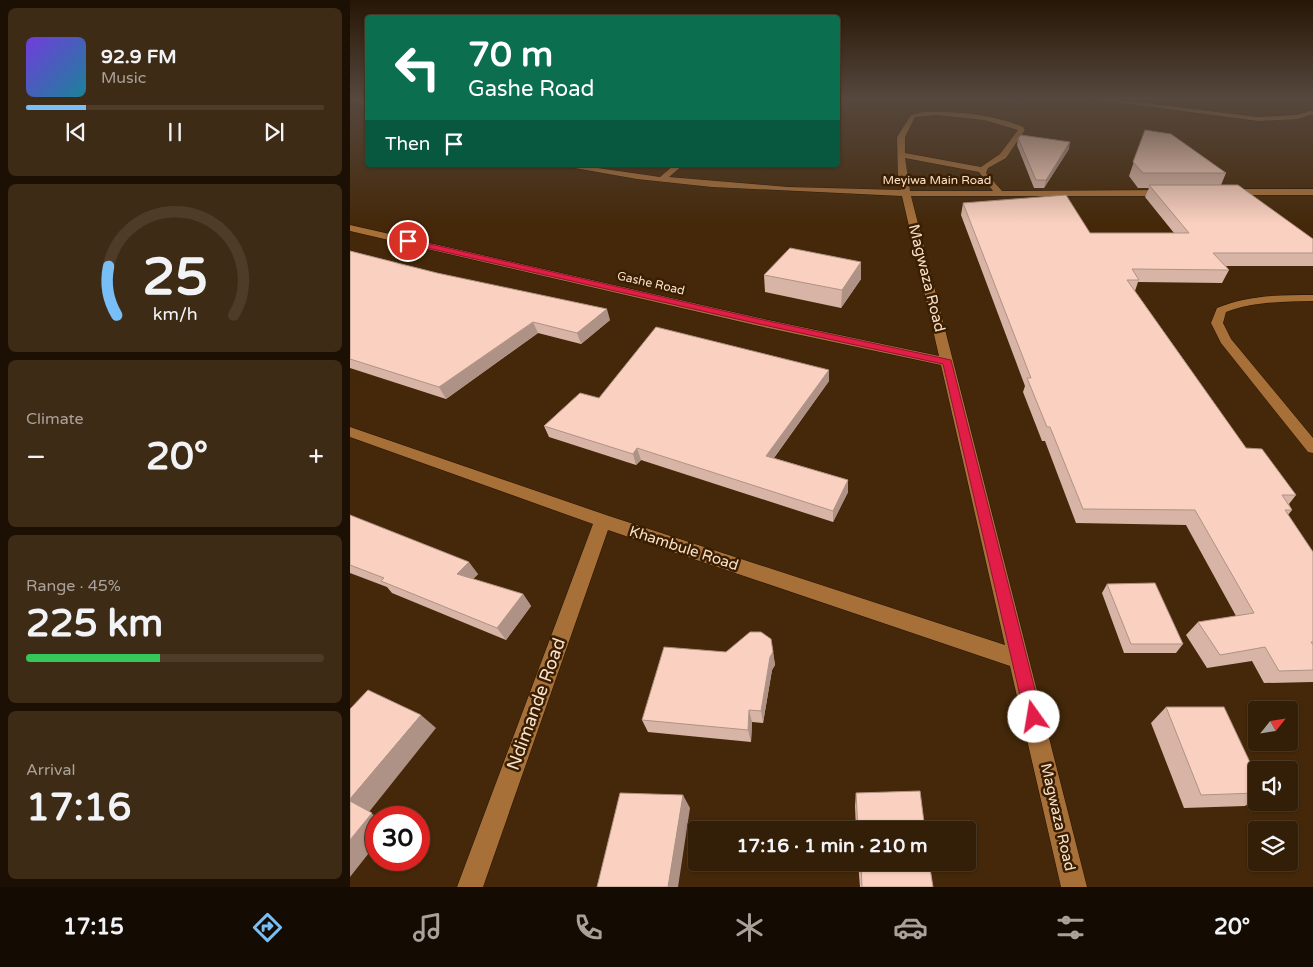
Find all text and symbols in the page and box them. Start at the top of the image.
text: 70 m [468,34,553,76]
icon: left [385,35,450,100]
text: 92.9 FM [101,46,177,68]
text: Music [101,68,146,88]
text: Gashe Road [468,76,594,102]
icon: previous [62,118,90,146]
icon: pause [161,118,189,146]
icon: next [260,118,288,146]
icon: arrive [440,130,468,158]
text: Then [385,133,430,155]
street label: Meyiwa Main Road [883,173,991,187]
pin [387,220,429,262]
street label: Magwaza Road [905,222,949,334]
icon: arrive [394,227,422,255]
text: 25 [142,246,208,309]
street label: Gashe Road [616,268,686,298]
text: km/h [153,304,197,325]
text: Climate [26,409,84,429]
text: 20° [146,434,208,480]
text: − [26,440,46,474]
text: + [308,440,324,474]
street label: Khambule Road [627,522,741,574]
text: Range · 45% [26,576,121,596]
text: 225 km [26,601,163,647]
street label: Ndimande Road [502,635,570,773]
position arrow [1007,690,1059,742]
north arrow [1248,701,1298,751]
map controls [1248,701,1298,871]
text: Arrival [26,760,75,780]
street label: Magwaza Road [1037,761,1079,873]
button: sound [1248,761,1298,811]
text: 17:16 [26,785,131,831]
speed limit sign: 30 [365,806,430,871]
button: layers [1248,821,1298,871]
text: 17:16 · 1 min · 210 m [736,835,928,857]
icon: directions [250,910,285,945]
icon: music [410,910,445,945]
icon: phone [571,910,606,945]
icon: climate [732,910,767,945]
icon: car [893,910,928,945]
icon: filters [1053,910,1088,945]
text: 17:15 [63,914,124,940]
text: 20° [1214,914,1250,940]

